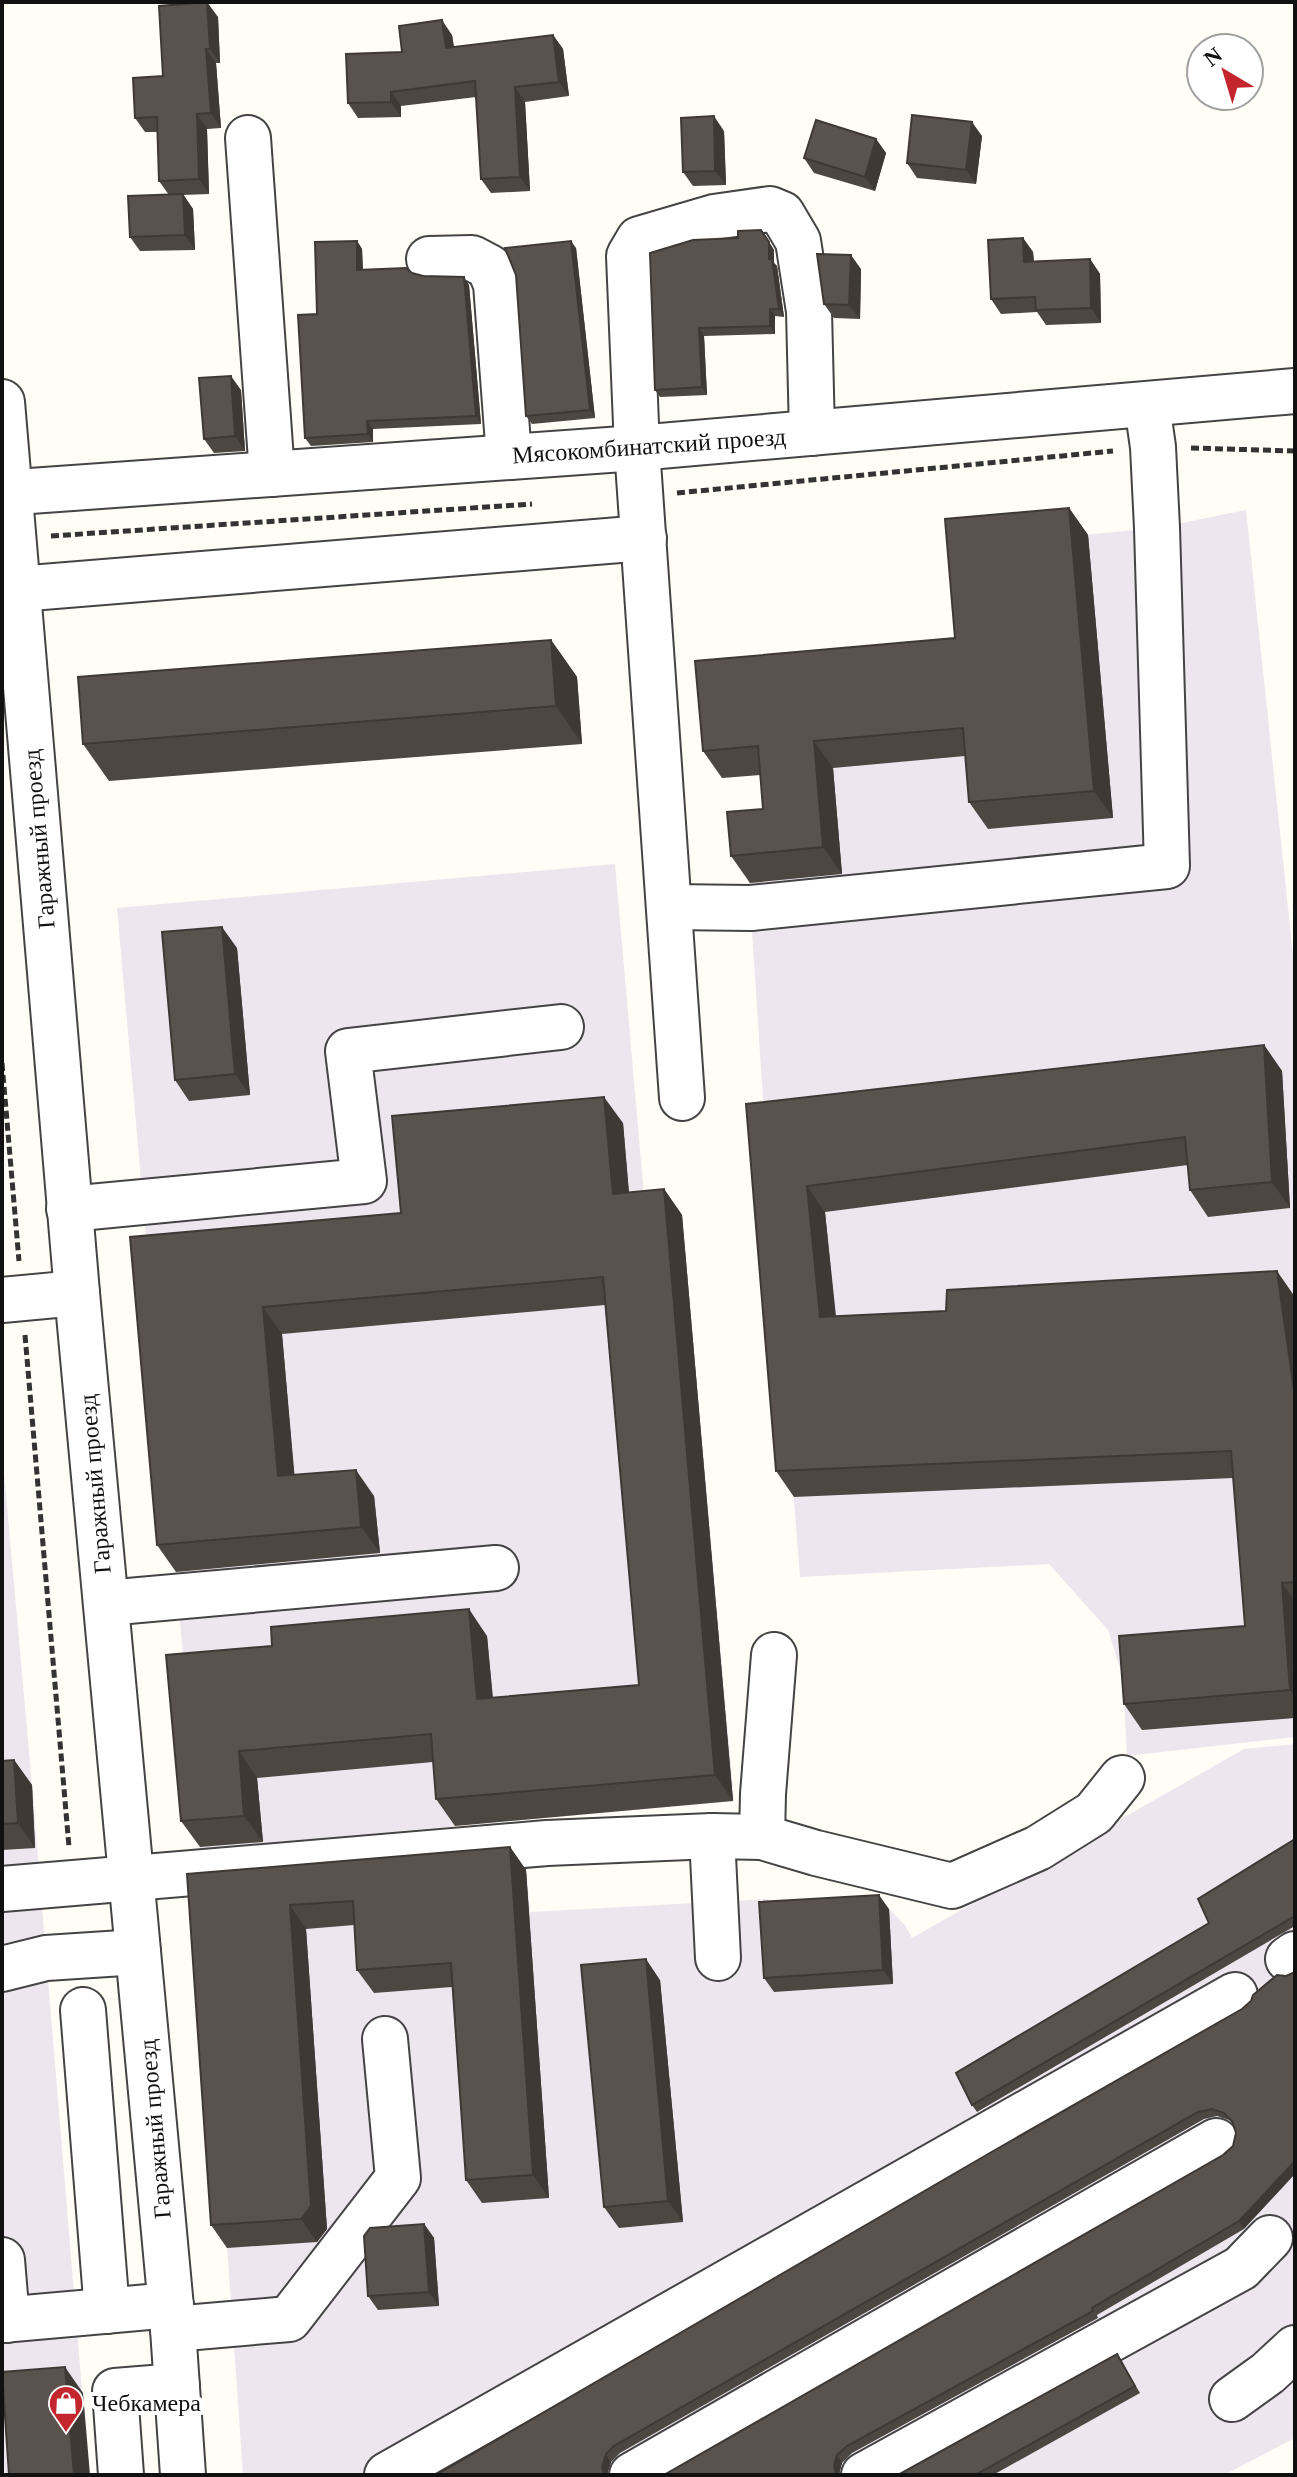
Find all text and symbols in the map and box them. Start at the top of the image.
north arrow [1185,32,1265,112]
text: N [1199,42,1227,71]
street label: Мясокомбинатский проезд [511,423,787,469]
street label: Гаражный проезд [18,748,60,930]
street label: Гаражный проезд [74,1393,116,1575]
street label: Гаражный проезд [134,2038,176,2220]
shop icon: Чебкамера [47,2384,85,2434]
place label: Чебкамера [92,2390,201,2416]

